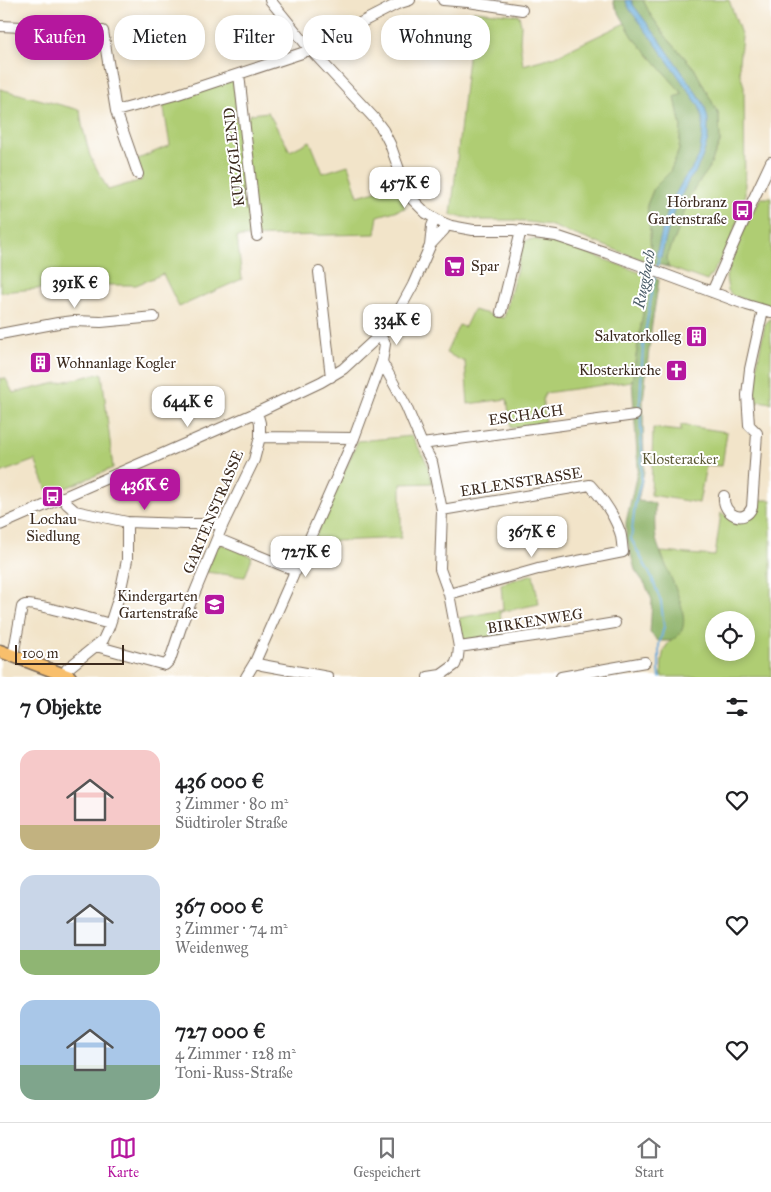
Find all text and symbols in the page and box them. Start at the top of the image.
chip: Kaufen [15,15,104,60]
chip: Mieten [114,15,205,60]
chip: Filter [215,15,293,60]
chip: Neu [303,15,371,60]
chip: Wohnung [381,15,490,60]
street label: KURZGLEND [220,106,248,207]
pin: 457K € [364,166,446,209]
text: 457K € [380,173,430,192]
place label: Hörbranz Gartenstraße [648,193,727,228]
bus stop icon: Hörbranz Gartenstraße [731,199,755,223]
water label: Ruggbach [629,248,659,311]
supermarket icon: Spar [443,254,467,278]
place label: Spar [471,257,499,275]
pin: 391K € [34,266,116,309]
text: 391K € [52,273,98,292]
pin: 334K € [356,304,438,346]
text: 334K € [374,310,420,329]
building icon: Salvatorkolleg [685,324,709,348]
place label: Salvatorkolleg [594,327,682,345]
building icon: Wohnanlage Kogler [28,351,52,375]
place label: Wohnanlage Kogler [56,354,176,372]
church icon: Klosterkirche [665,358,689,382]
place label: Klosterkirche [579,361,661,379]
pin: 644K € [147,386,229,428]
text: 644K € [163,392,213,411]
street label: ESCHACH [487,401,565,429]
street label: GARTENSTRASSE [179,447,247,577]
park label: Klosteracker [642,450,719,468]
street label: ERLENSTRASSE [459,463,584,501]
pin: 436K € [104,468,186,511]
text: 436K € [121,475,169,494]
bus stop icon: Lochau Siedlung [41,484,65,508]
place label: Lochau Siedlung [26,510,81,545]
pin: 367K € [491,516,573,558]
text: 367K € [508,522,556,541]
pin: 727K € [265,536,347,578]
text: 727K € [281,542,331,561]
place label: Kindergarten Gartenstraße [117,587,198,622]
school or university icon: Kindergarten Gartenstraße [202,593,226,617]
street label: BIRKENWEG [486,605,584,637]
map controls [705,611,755,661]
button: locate [705,611,755,661]
scale bar [15,642,124,665]
text: 100 m [22,645,59,662]
icon: filters [723,693,751,721]
text: 7 Objekte [20,694,102,720]
text: 436 000 € [175,768,264,794]
icon: home [60,770,120,830]
icon: heart [723,786,751,814]
text: 3 Zimmer · 80 m² [175,794,288,813]
text: Südtiroler Straße [175,813,288,832]
text: 367 000 € [175,893,264,919]
icon: home [60,895,120,955]
icon: heart [723,911,751,939]
text: 3 Zimmer · 74 m² [175,919,288,938]
text: Weidenweg [175,938,248,957]
text: 727 000 € [175,1018,266,1044]
icon: home [60,1020,120,1080]
icon: heart [723,1036,751,1064]
text: 4 Zimmer · 128 m² [175,1044,296,1063]
text: Toni-Russ-Straße [175,1063,293,1082]
tab: Karte [107,1134,139,1181]
tab: Gespeichert [353,1134,421,1181]
tab: Start [635,1134,664,1181]

